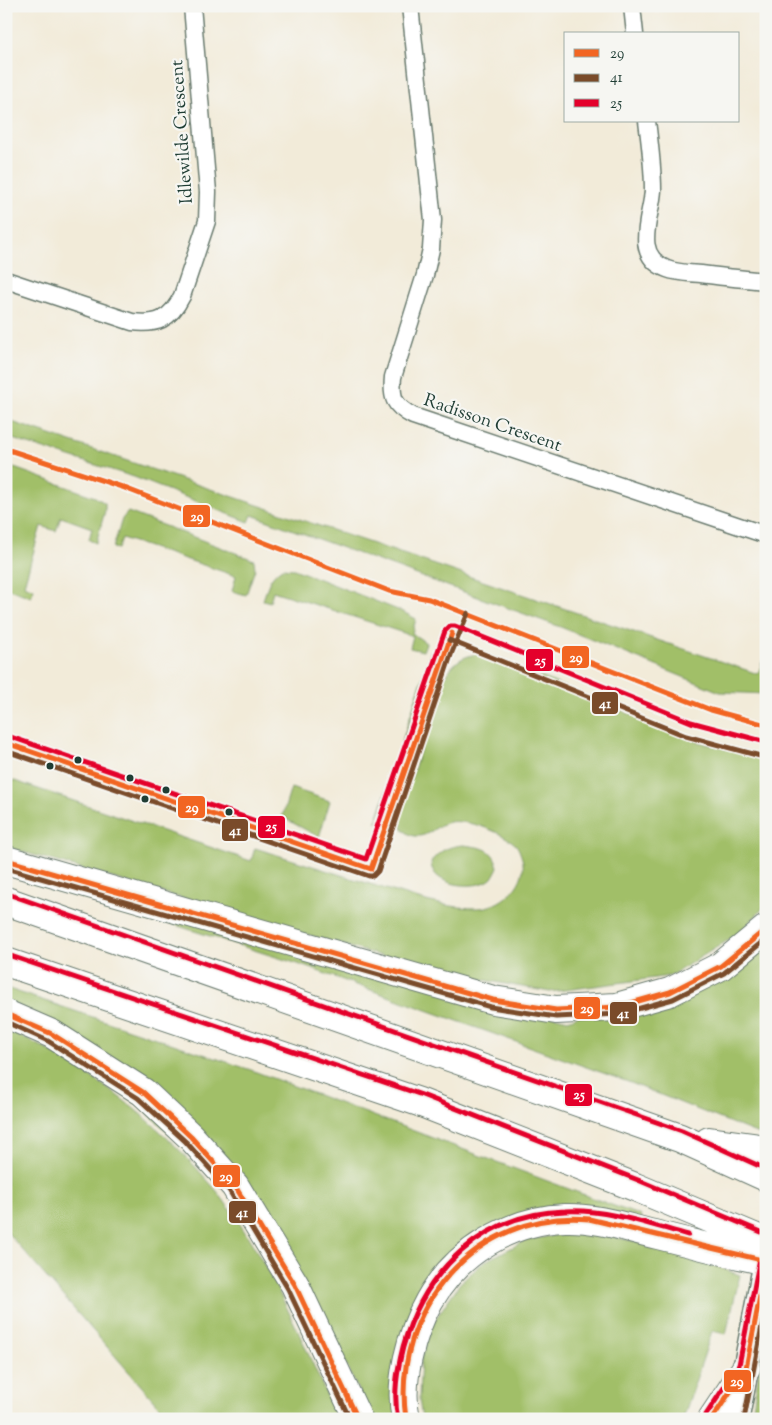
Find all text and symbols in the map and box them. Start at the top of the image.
legend [564,32,740,122]
text: 29 [610,44,624,65]
street label: Idlewilde Crescent [165,59,201,205]
text: 41 [610,68,623,89]
text: 25 [610,94,622,115]
street label: Radisson Crescent [420,388,565,460]
line badge: 29 [182,504,211,528]
text: 29 [190,508,204,528]
line badge: 29 [561,645,590,669]
line badge: 25 [525,648,554,672]
text: 29 [569,649,583,669]
text: 25 [534,652,546,672]
line badge: 41 [591,691,619,715]
text: 41 [598,695,611,715]
unlabelled marker [73,755,83,765]
unlabelled marker [45,761,55,771]
unlabelled marker [125,773,135,783]
unlabelled marker [161,785,171,795]
unlabelled marker [140,794,150,804]
line badge: 29 [177,795,206,819]
text: 29 [185,799,199,819]
unlabelled marker [224,807,234,817]
line badge: 25 [257,815,286,839]
line badge: 41 [221,818,249,842]
text: 25 [265,818,277,838]
text: 41 [228,822,241,842]
line badge: 29 [573,996,601,1020]
text: 29 [580,1000,594,1020]
line badge: 41 [609,1001,638,1025]
text: 41 [616,1005,629,1025]
line badge: 25 [564,1083,593,1107]
text: 25 [573,1086,585,1106]
line badge: 29 [212,1164,241,1188]
text: 29 [219,1168,233,1188]
line badge: 41 [228,1200,257,1224]
text: 41 [235,1204,248,1224]
line badge: 29 [723,1369,752,1393]
text: 29 [730,1373,744,1393]

